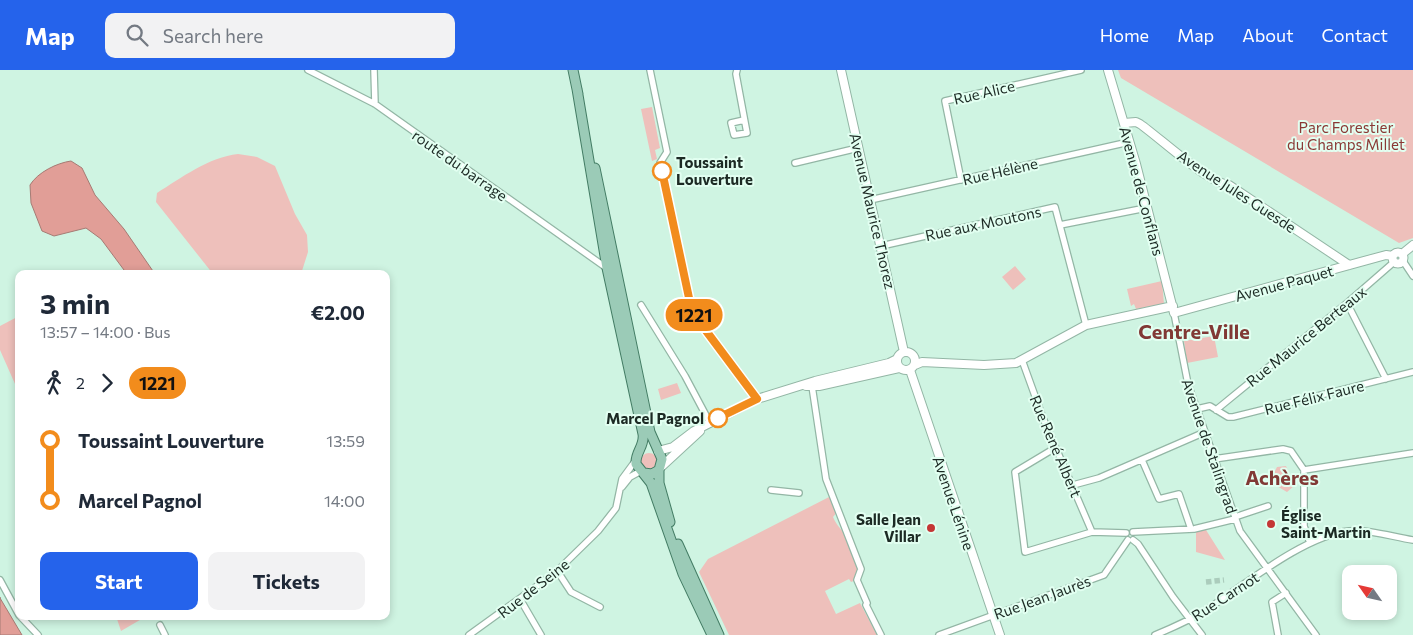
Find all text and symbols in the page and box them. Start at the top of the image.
search box [105,13,455,58]
text: Map [25,21,75,50]
icon: search [123,21,151,49]
text: Search here [163,24,263,47]
text: Home [1100,24,1149,46]
text: Map [1177,24,1214,46]
text: About [1242,24,1294,46]
text: Contact [1322,24,1388,46]
street label: Rue Alice [952,76,1017,108]
park label: Parc Forestier du Champs Millet [1287,118,1405,153]
street label: Avenue de Conflans [1116,124,1168,258]
street label: route du barrage [409,125,511,205]
street label: Avenue Maurice Thorez [846,131,900,291]
street label: Avenue Jules Guesde [1174,146,1300,236]
place label: Toussaint Louverture [676,153,753,188]
street label: Rue Hélène [961,154,1039,188]
marker: Toussaint Louverture [652,161,672,181]
street label: Rue aux Moutons [923,202,1043,244]
street label: Avenue Paquet [1233,261,1335,305]
street label: Rue Maurice Berteaux [1242,282,1370,390]
text: 3 min [40,286,110,320]
line badge: 1221 [659,299,729,331]
text: €2.00 [311,301,365,324]
text: 1221 [676,304,712,326]
district label: Centre-Ville [1138,319,1250,343]
text: 13:57 – 14:00 · Bus [40,322,170,341]
icon: walk [40,369,68,397]
icon: forward [93,369,121,397]
text: 1221 [139,372,176,394]
text: 2 [76,373,85,392]
street label: Avenue de Stalingrad [1178,376,1242,516]
street label: Rue Félix Faure [1262,376,1366,418]
street label: Rue René Albert [1026,392,1086,500]
marker: Marcel Pagnol [708,408,728,428]
place label: Marcel Pagnol [606,409,704,427]
text: Toussaint Louverture [78,429,264,452]
text: 13:59 [326,431,365,450]
street label: Avenue Lénine [929,454,979,552]
district label: Achères [1245,465,1319,489]
text: Marcel Pagnol [78,489,202,512]
text: 14:00 [324,491,365,510]
place label: Église Saint-Martin [1281,506,1371,541]
place label: Salle Jean Villar [856,510,921,545]
marker: Église Saint-Martin [1265,518,1277,530]
marker: Salle Jean Villar [925,522,937,534]
button: Start [40,552,198,610]
button: Tickets [208,552,365,610]
street label: Rue de Seine [494,554,572,621]
north arrow [1342,565,1398,620]
map controls [1342,565,1397,620]
street label: Rue Carnot [1188,568,1262,624]
street label: Rue Jean Jaurès [991,571,1093,623]

